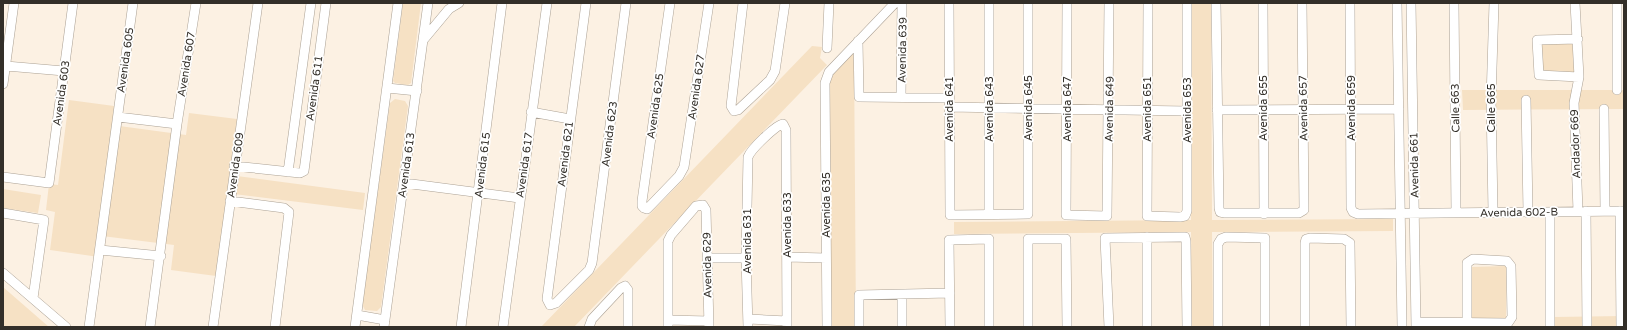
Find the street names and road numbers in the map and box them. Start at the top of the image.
street label: Avenida 639 [895,17,910,83]
street label: Avenida 605 [114,26,137,94]
street label: Avenida 607 [175,30,198,98]
street label: Avenida 627 [685,53,708,121]
street label: Avenida 611 [303,55,326,122]
street label: Avenida 603 [50,59,73,127]
street label: Avenida 625 [644,72,667,140]
street label: Avenida 645 [1022,75,1035,141]
street label: Avenida 655 [1257,75,1270,141]
street label: Avenida 657 [1296,75,1311,141]
street label: Avenida 659 [1345,75,1358,141]
street label: Avenida 641 [943,76,956,142]
street label: Avenida 643 [983,76,996,142]
street label: Avenida 647 [1061,76,1074,142]
street label: Avenida 649 [1102,76,1117,142]
street label: Avenida 651 [1141,76,1154,142]
street label: Avenida 653 [1181,77,1194,143]
street label: Calle 663 [1449,83,1462,133]
street label: Calle 665 [1485,83,1498,133]
street label: Avenida 623 [599,100,620,168]
street label: Andador 669 [1568,109,1583,179]
street label: Avenida 621 [555,121,576,188]
street label: Avenida 609 [224,131,247,199]
street label: Avenida 613 [395,131,418,199]
street label: Avenida 615 [472,131,493,199]
street label: Avenida 617 [513,131,536,199]
street label: Avenida 661 [1407,132,1422,198]
street label: Avenida 635 [820,172,833,238]
street label: Avenida 633 [781,192,794,258]
street label: Avenida 602-B [1480,205,1559,220]
street label: Avenida 631 [741,208,754,274]
street label: Avenida 629 [700,232,715,298]

